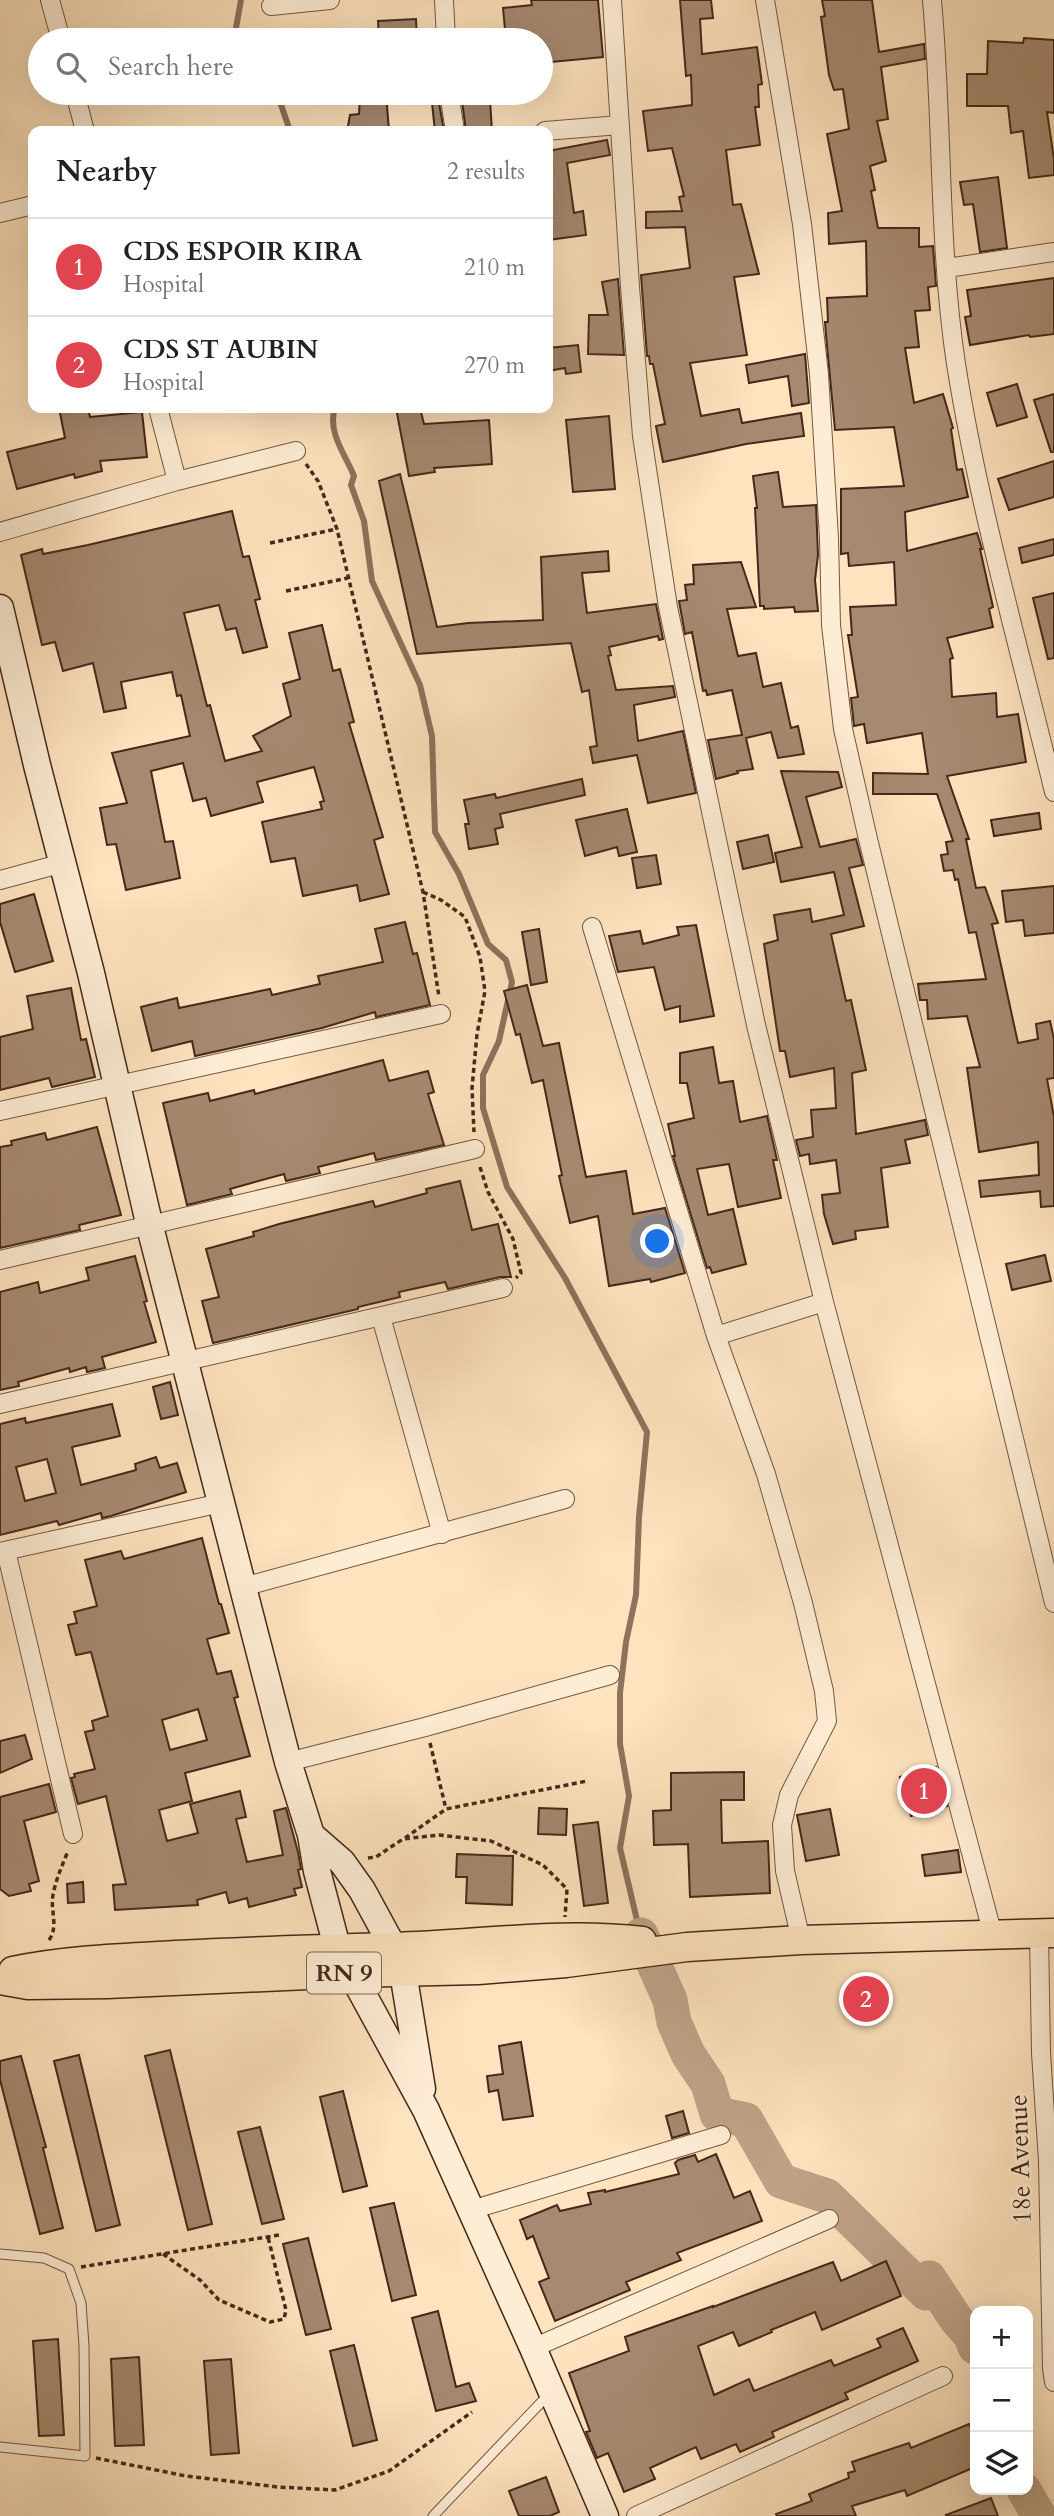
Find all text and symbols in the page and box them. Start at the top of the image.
search box [28,28,553,105]
icon: search [52,48,90,86]
text: Search here [108,49,234,84]
text: Nearby [56,151,157,192]
text: 2 results [447,156,525,187]
text: CDS ESPOIR KIRA [123,234,362,269]
text: 1 [73,252,85,283]
text: 210 m [464,252,525,283]
text: Hospital [123,269,204,300]
text: CDS ST AUBIN [123,332,318,367]
text: 2 [73,350,85,381]
text: 270 m [464,350,525,381]
text: Hospital [123,367,204,398]
your location [640,1224,674,1258]
pin: 1 [901,1765,947,1817]
road number: RN 9 [307,1952,381,1994]
pin: 2 [843,1973,889,2025]
street label: 18e Avenue [1000,2094,1040,2224]
map controls [970,2306,1033,2495]
button: + [970,2306,1033,2369]
button: − [970,2369,1033,2432]
button: layers [970,2432,1033,2495]

